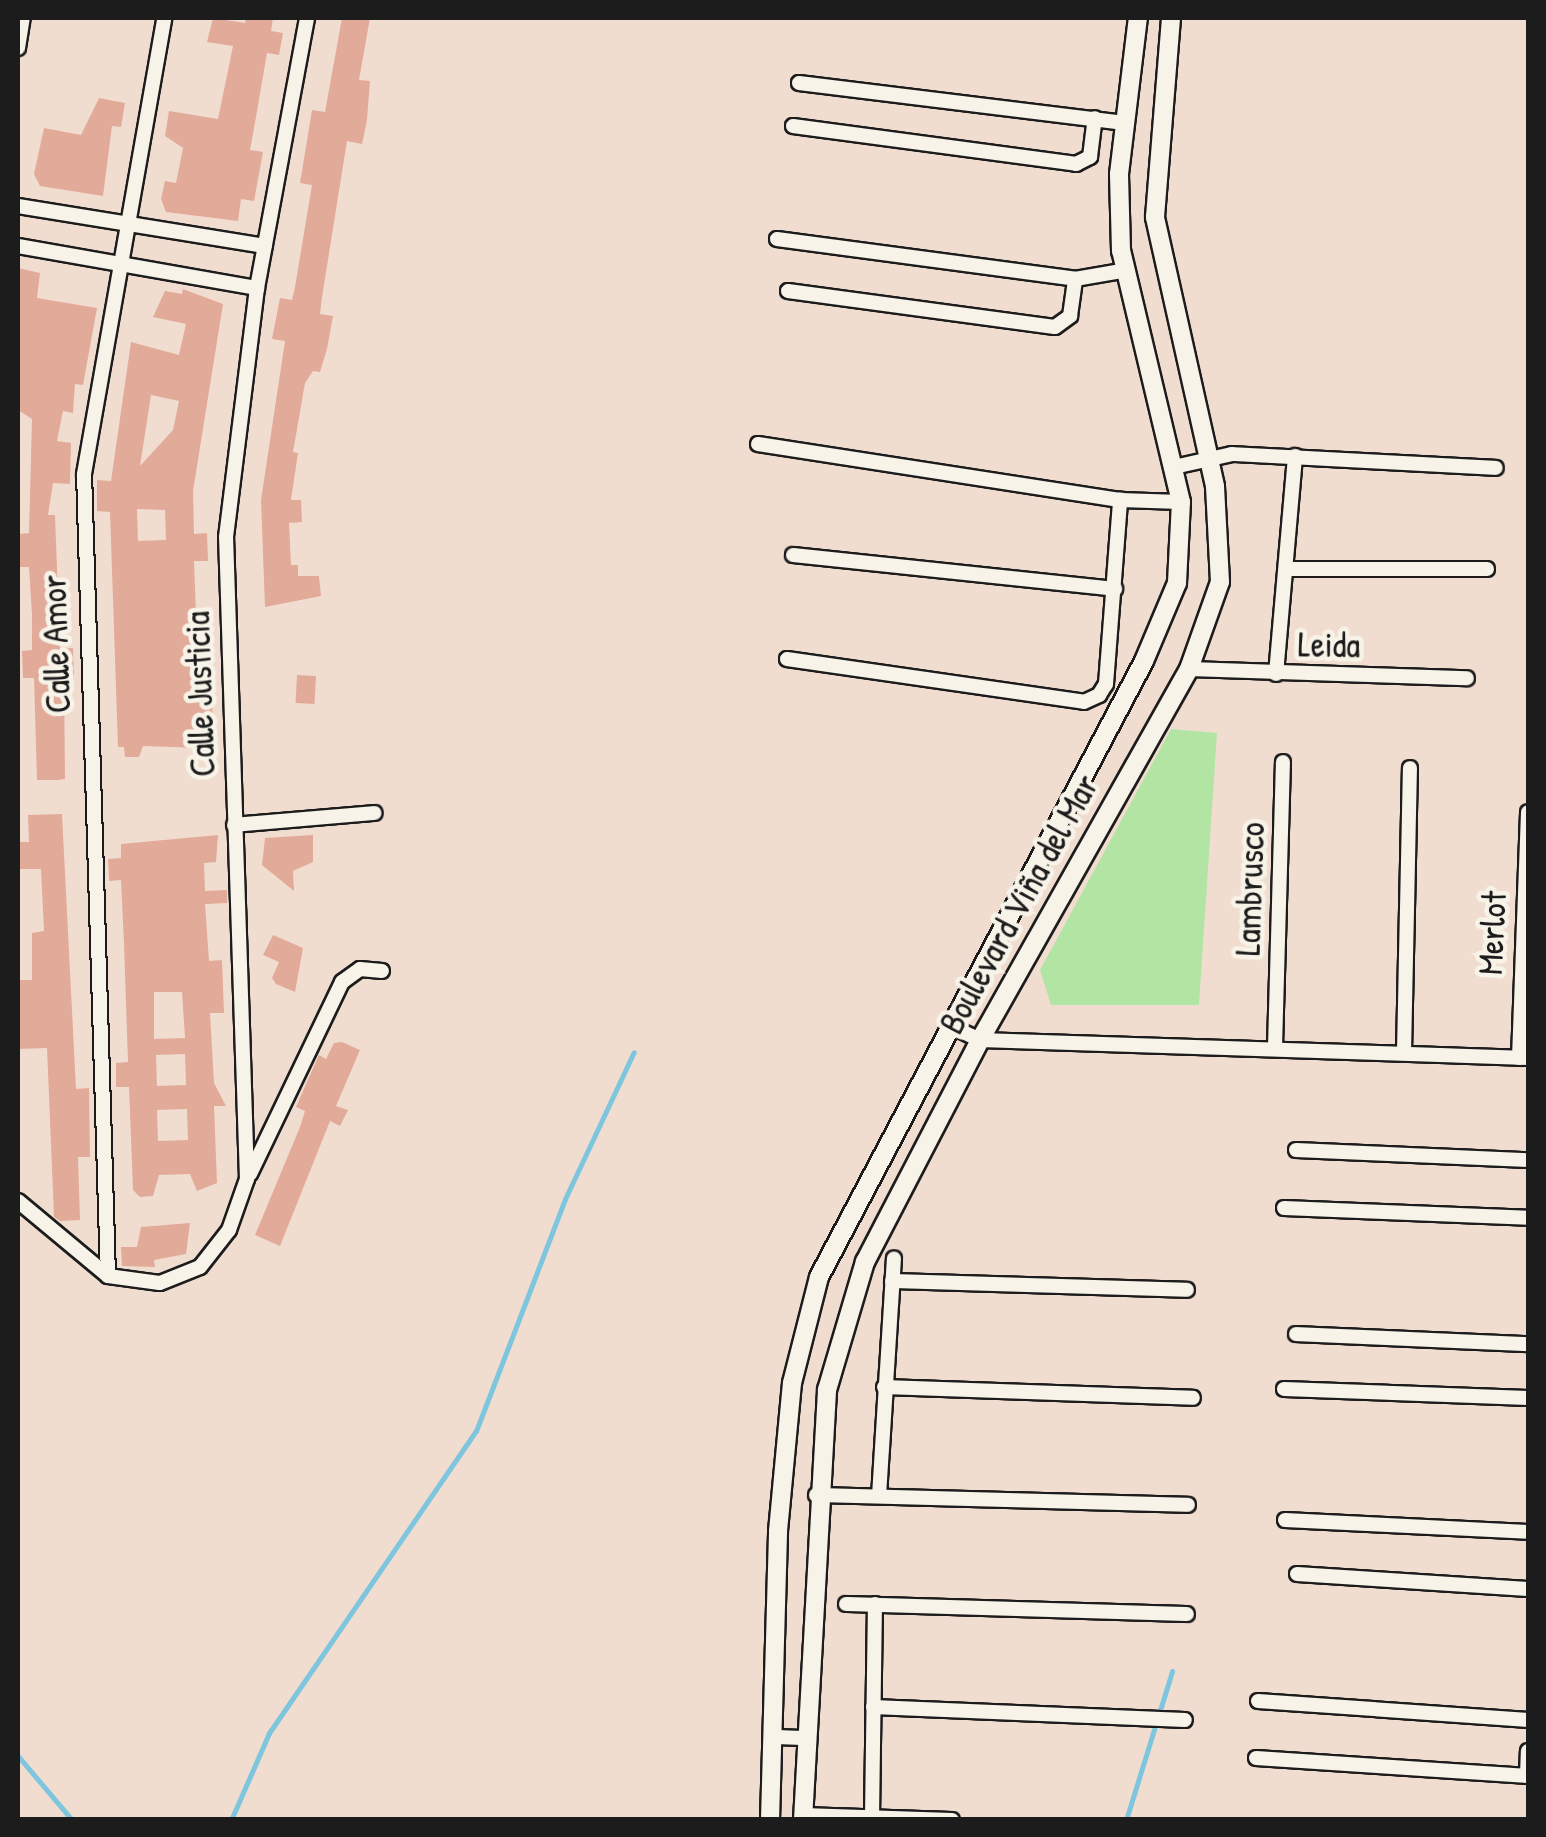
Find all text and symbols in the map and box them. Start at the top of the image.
street label: Calle Amor [33,574,79,714]
street label: Calle Justicia [176,611,224,777]
street label: Leida [1298,623,1360,667]
street label: Boulevard Viña del Mar [930,767,1108,1041]
street label: Lambrusco [1227,822,1273,956]
street label: Merlot [1469,890,1515,976]

